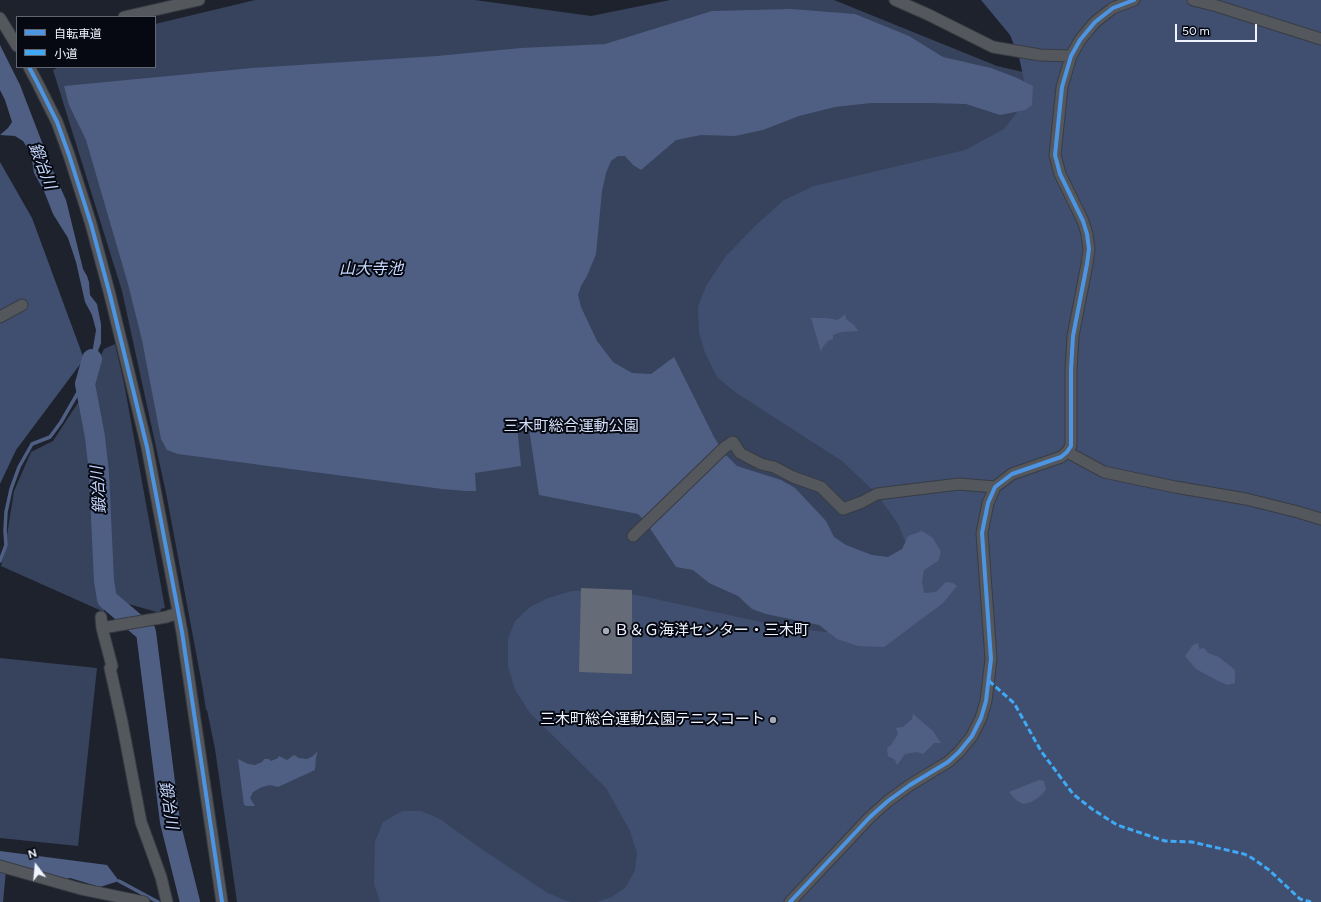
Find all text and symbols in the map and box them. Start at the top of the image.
legend [16,16,156,68]
scale bar [1177,16,1259,42]
text: 50 m [1182,24,1210,38]
text: 自転車道 [54,27,102,41]
text: 小道 [54,47,78,61]
water label: 鍛冶川 [24,140,60,192]
water label: 山大寺池 [339,259,403,279]
park label: 三木町総合運動公園 [504,418,638,436]
water label: 鍛冶川 [88,465,110,515]
place label: Ｂ＆Ｇ海洋センター・三木町 [614,622,809,640]
marker: Ｂ＆Ｇ海洋センター・三木町 [601,626,611,636]
place label: 三木町総合運動公園テニスコート [540,711,765,729]
marker: 三木町総合運動公園テニスコート [768,715,778,725]
water label: 鍛冶川 [155,780,181,830]
north arrow [16,846,56,886]
text: N [27,847,38,861]

